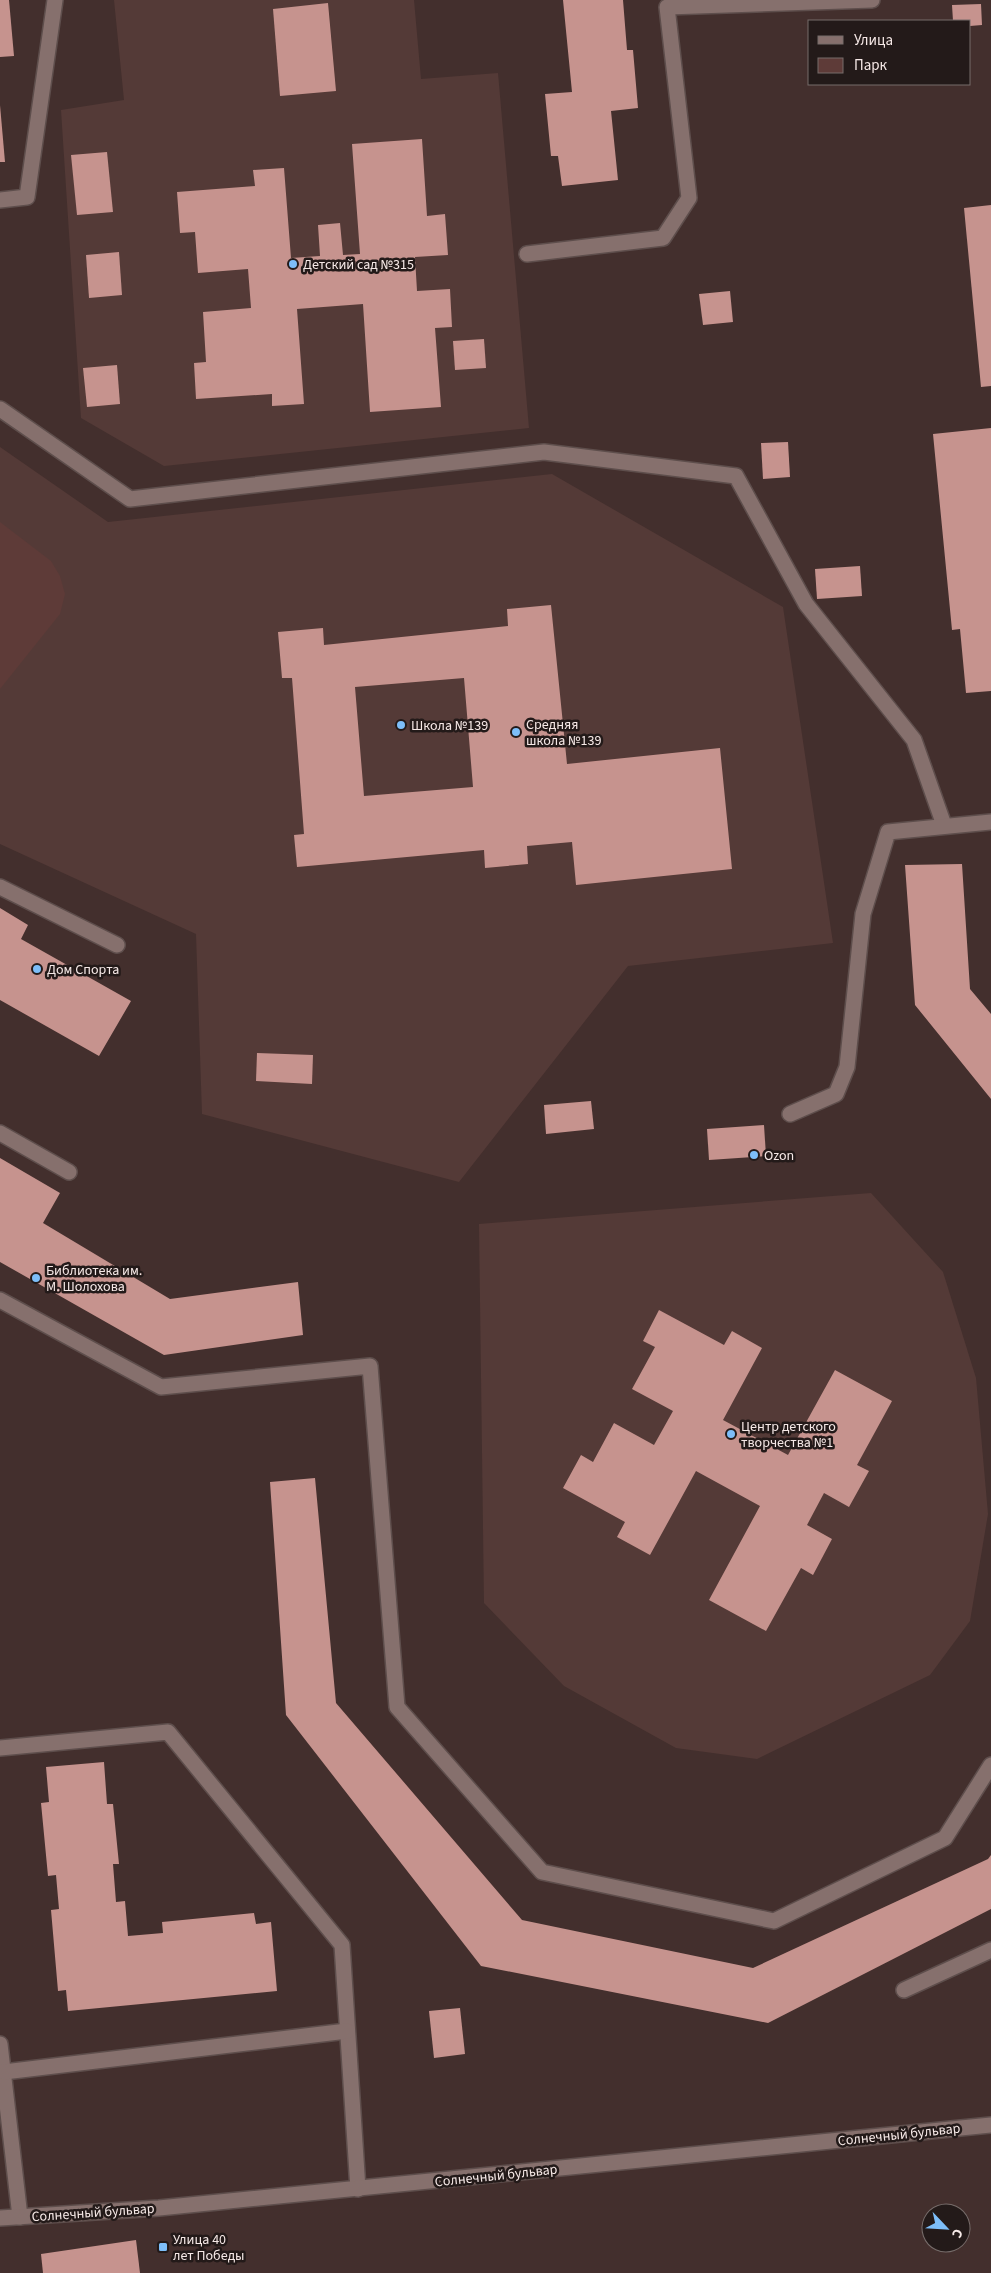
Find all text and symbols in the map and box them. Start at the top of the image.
legend [808,20,971,85]
text: Улица [854,30,893,51]
text: Парк [854,55,888,76]
place label: Детский сад №315 [303,255,414,275]
marker: Детский сад №315 [287,258,299,270]
place label: Средняя школа №139 [526,715,601,751]
place label: Школа №139 [411,716,488,736]
marker: Школа №139 [395,719,407,731]
marker: Средняя школа №139 [510,726,522,738]
place label: Дом Спорта [47,960,119,980]
marker: Дом Спорта [31,963,43,975]
place label: Ozon [764,1146,794,1166]
marker: Ozon [748,1149,760,1161]
place label: Библиотека им. М. Шолохова [46,1261,142,1297]
marker: Библиотека им. М. Шолохова [30,1272,42,1284]
place label: Центр детского творчества №1 [741,1417,836,1453]
marker: Центр детского творчества №1 [725,1428,737,1440]
street label: Солнечный бульвар [837,2119,962,2151]
street label: Солнечный бульвар [434,2160,559,2192]
street label: Солнечный бульвар [31,2199,155,2227]
north arrow [921,2203,971,2253]
text: С [946,2225,968,2241]
place label: Улица 40 лет Победы [173,2230,245,2266]
marker: Улица 40 лет Победы [157,2241,169,2253]

